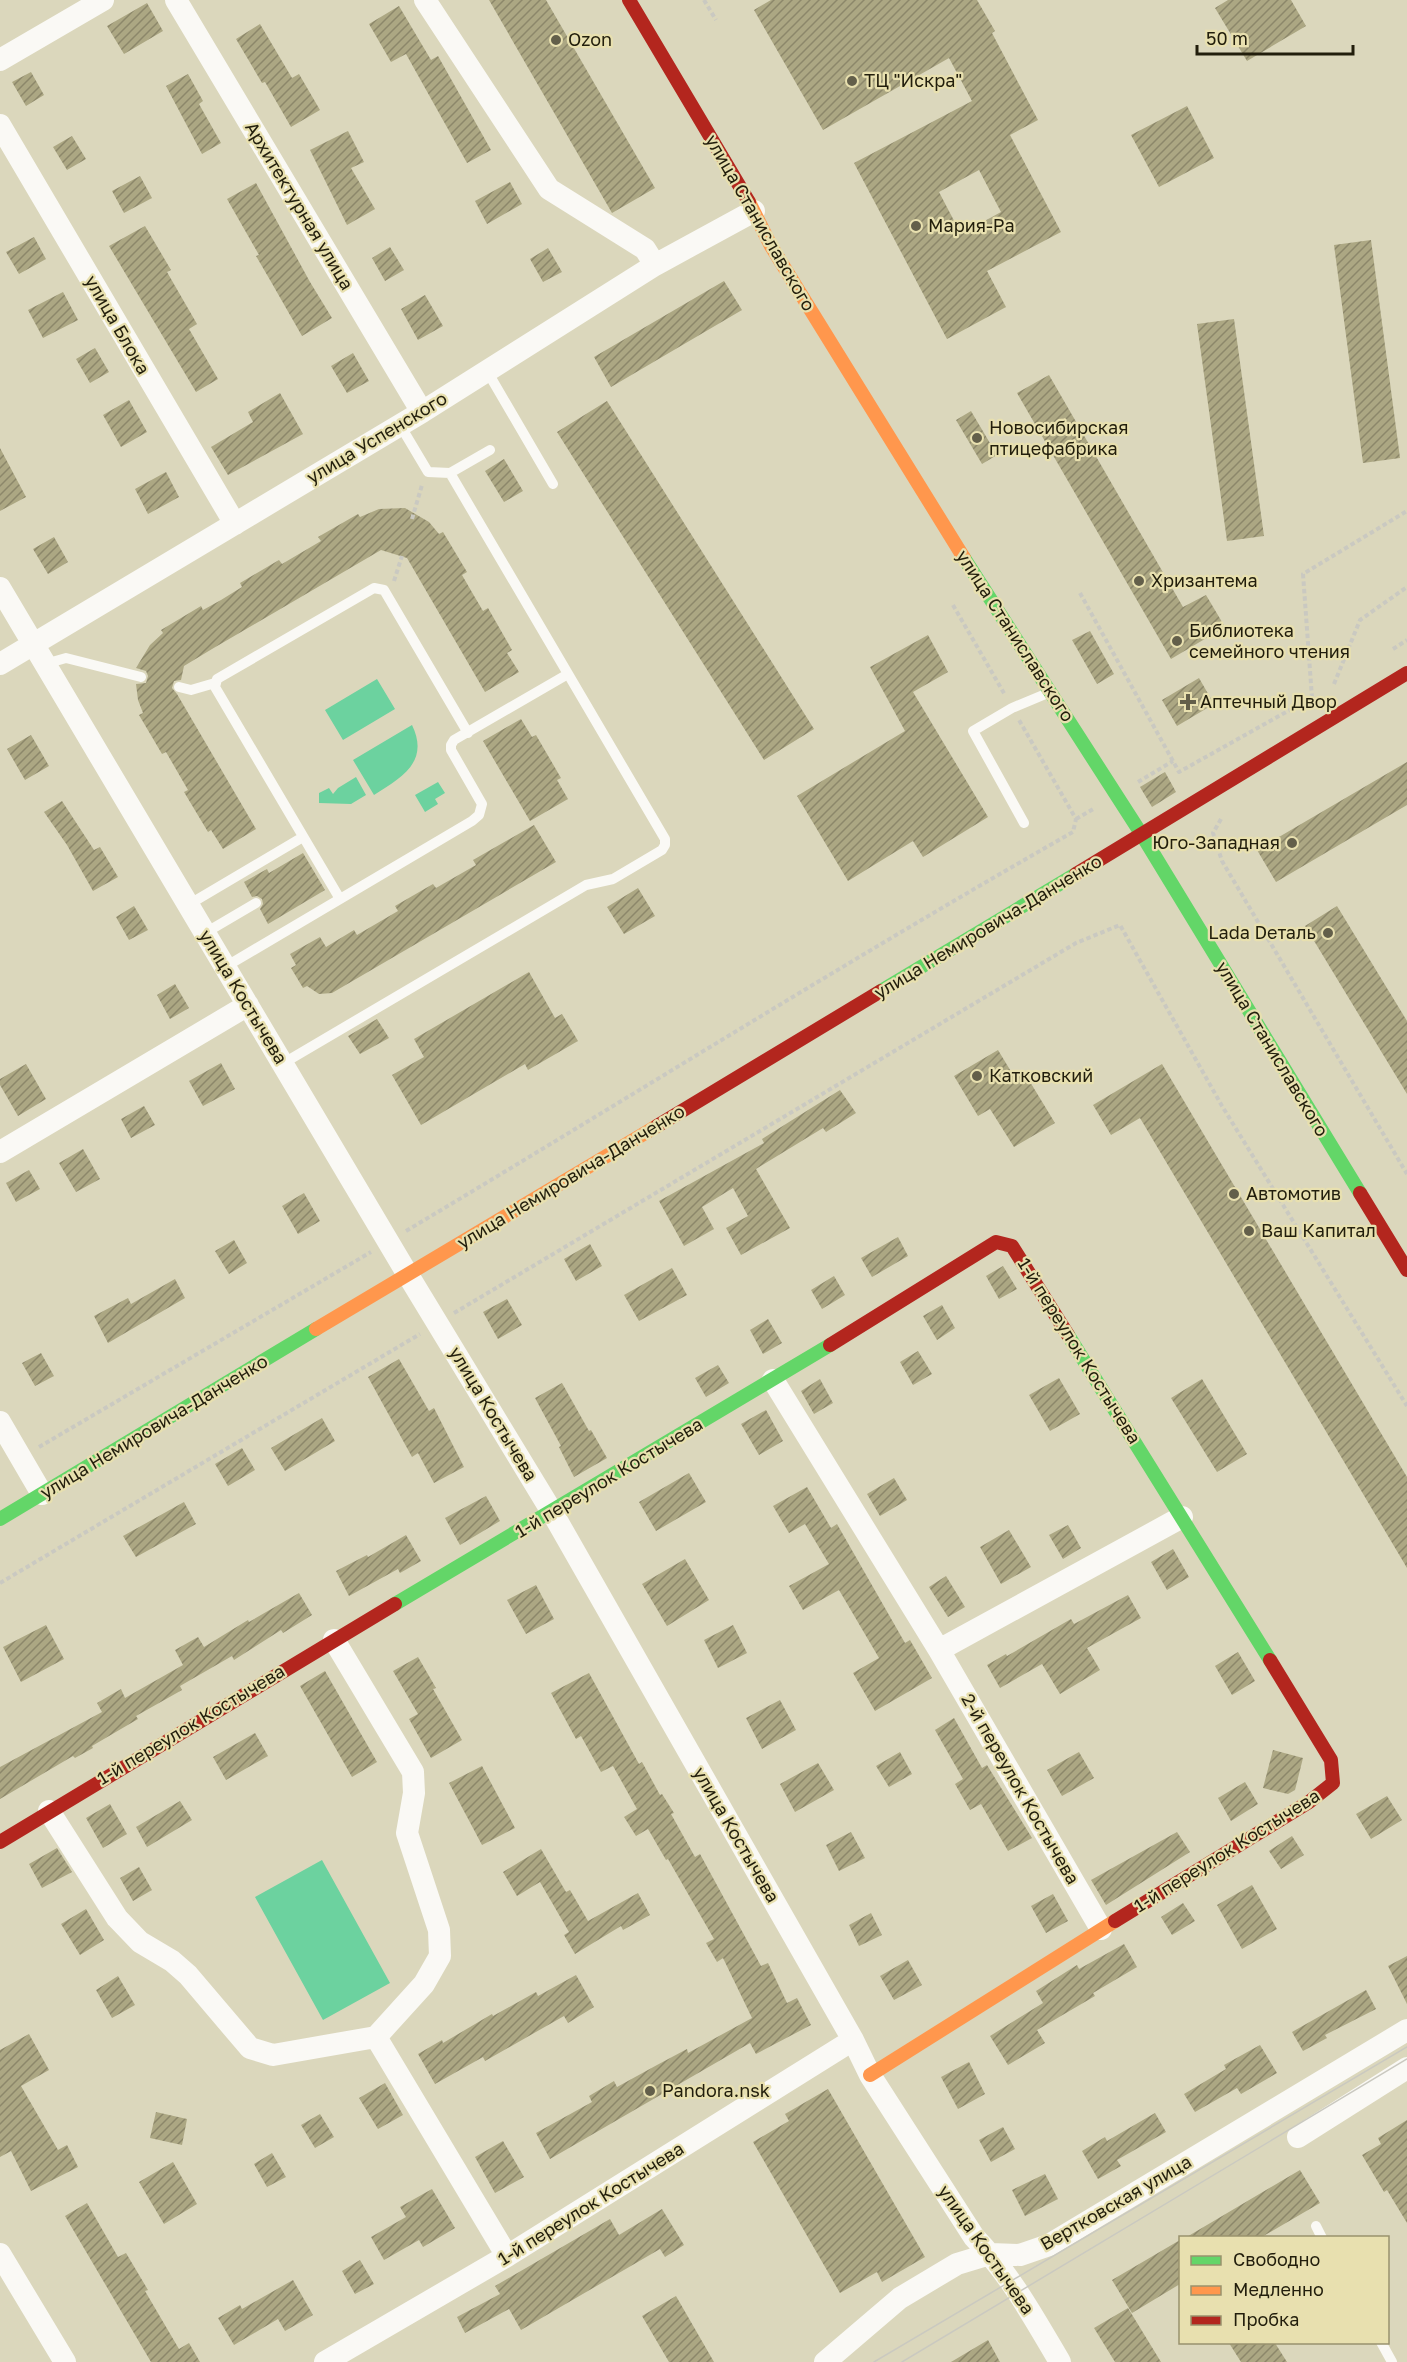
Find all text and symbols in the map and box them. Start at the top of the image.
scale bar [1197,18,1353,56]
text: 50 m [1206,27,1248,49]
place label: Ozon [568,28,612,50]
marker: Ozon [549,33,563,47]
place label: ТЦ "Искра" [864,69,962,91]
marker: ТЦ "Искра" [845,74,859,88]
street label: Архитектурная улица [241,118,359,293]
street label: улица Станиславского [701,130,820,315]
place label: Мария-Ра [928,214,1015,236]
marker: Мария-Ра [909,219,923,233]
street label: улица Блока [81,271,155,378]
street label: улица Успенского [302,387,451,488]
place label: Новосибирская птицефабрика [989,416,1128,459]
marker: Новосибирская птицефабрика [970,431,984,445]
street label: улица Станиславского [952,545,1080,725]
place label: Хризантема [1151,569,1258,591]
marker: Хризантема [1132,574,1146,588]
place label: Библиотека семейного чтения [1189,619,1350,662]
marker: Библиотека семейного чтения [1170,634,1184,648]
place label: Аптечный Двор [1200,690,1337,712]
marker: Аптечный Двор [1181,695,1195,709]
place label: Юго-Западная [1152,831,1280,853]
marker: Юго-Западная [1285,836,1299,850]
street label: улица Немировича-Данченко [870,849,1105,1003]
place label: Lada Dеталь [1208,921,1316,943]
street label: улица Костычева [195,925,293,1068]
marker: Lada Dеталь [1321,926,1335,940]
street label: улица Станиславского [1212,957,1334,1140]
place label: Катковский [989,1064,1093,1086]
marker: Катковский [970,1069,984,1083]
street label: улица Немировича-Данченко [453,1099,688,1253]
place label: Автомотив [1246,1182,1341,1204]
marker: Автомотив [1227,1187,1241,1201]
place label: Ваш Капитал [1261,1219,1376,1241]
marker: Ваш Капитал [1242,1224,1256,1238]
street label: 1-й переулок Костычева [1014,1254,1146,1447]
street label: улица Костычева [445,1342,543,1485]
street label: улица Немировича-Данченко [36,1349,271,1503]
street label: 1-й переулок Костычева [511,1412,706,1542]
street label: 1-й переулок Костычева [93,1659,288,1789]
street label: 2-й переулок Костычева [957,1689,1085,1888]
street label: улица Костычева [689,1763,785,1906]
street label: 1-й переулок Костычева [1130,1784,1323,1916]
place label: Pandora.nsk [662,2079,770,2101]
marker: Pandora.nsk [643,2084,657,2098]
street label: 1-й переулок Костычева [494,2137,687,2269]
street label: Вертковская улица [1036,2150,1195,2254]
street label: улица Костычева [934,2181,1040,2318]
legend [1179,2236,1389,2344]
text: Свободно [1233,2248,1320,2270]
text: Медленно [1233,2278,1324,2300]
text: Пробка [1233,2308,1299,2330]

